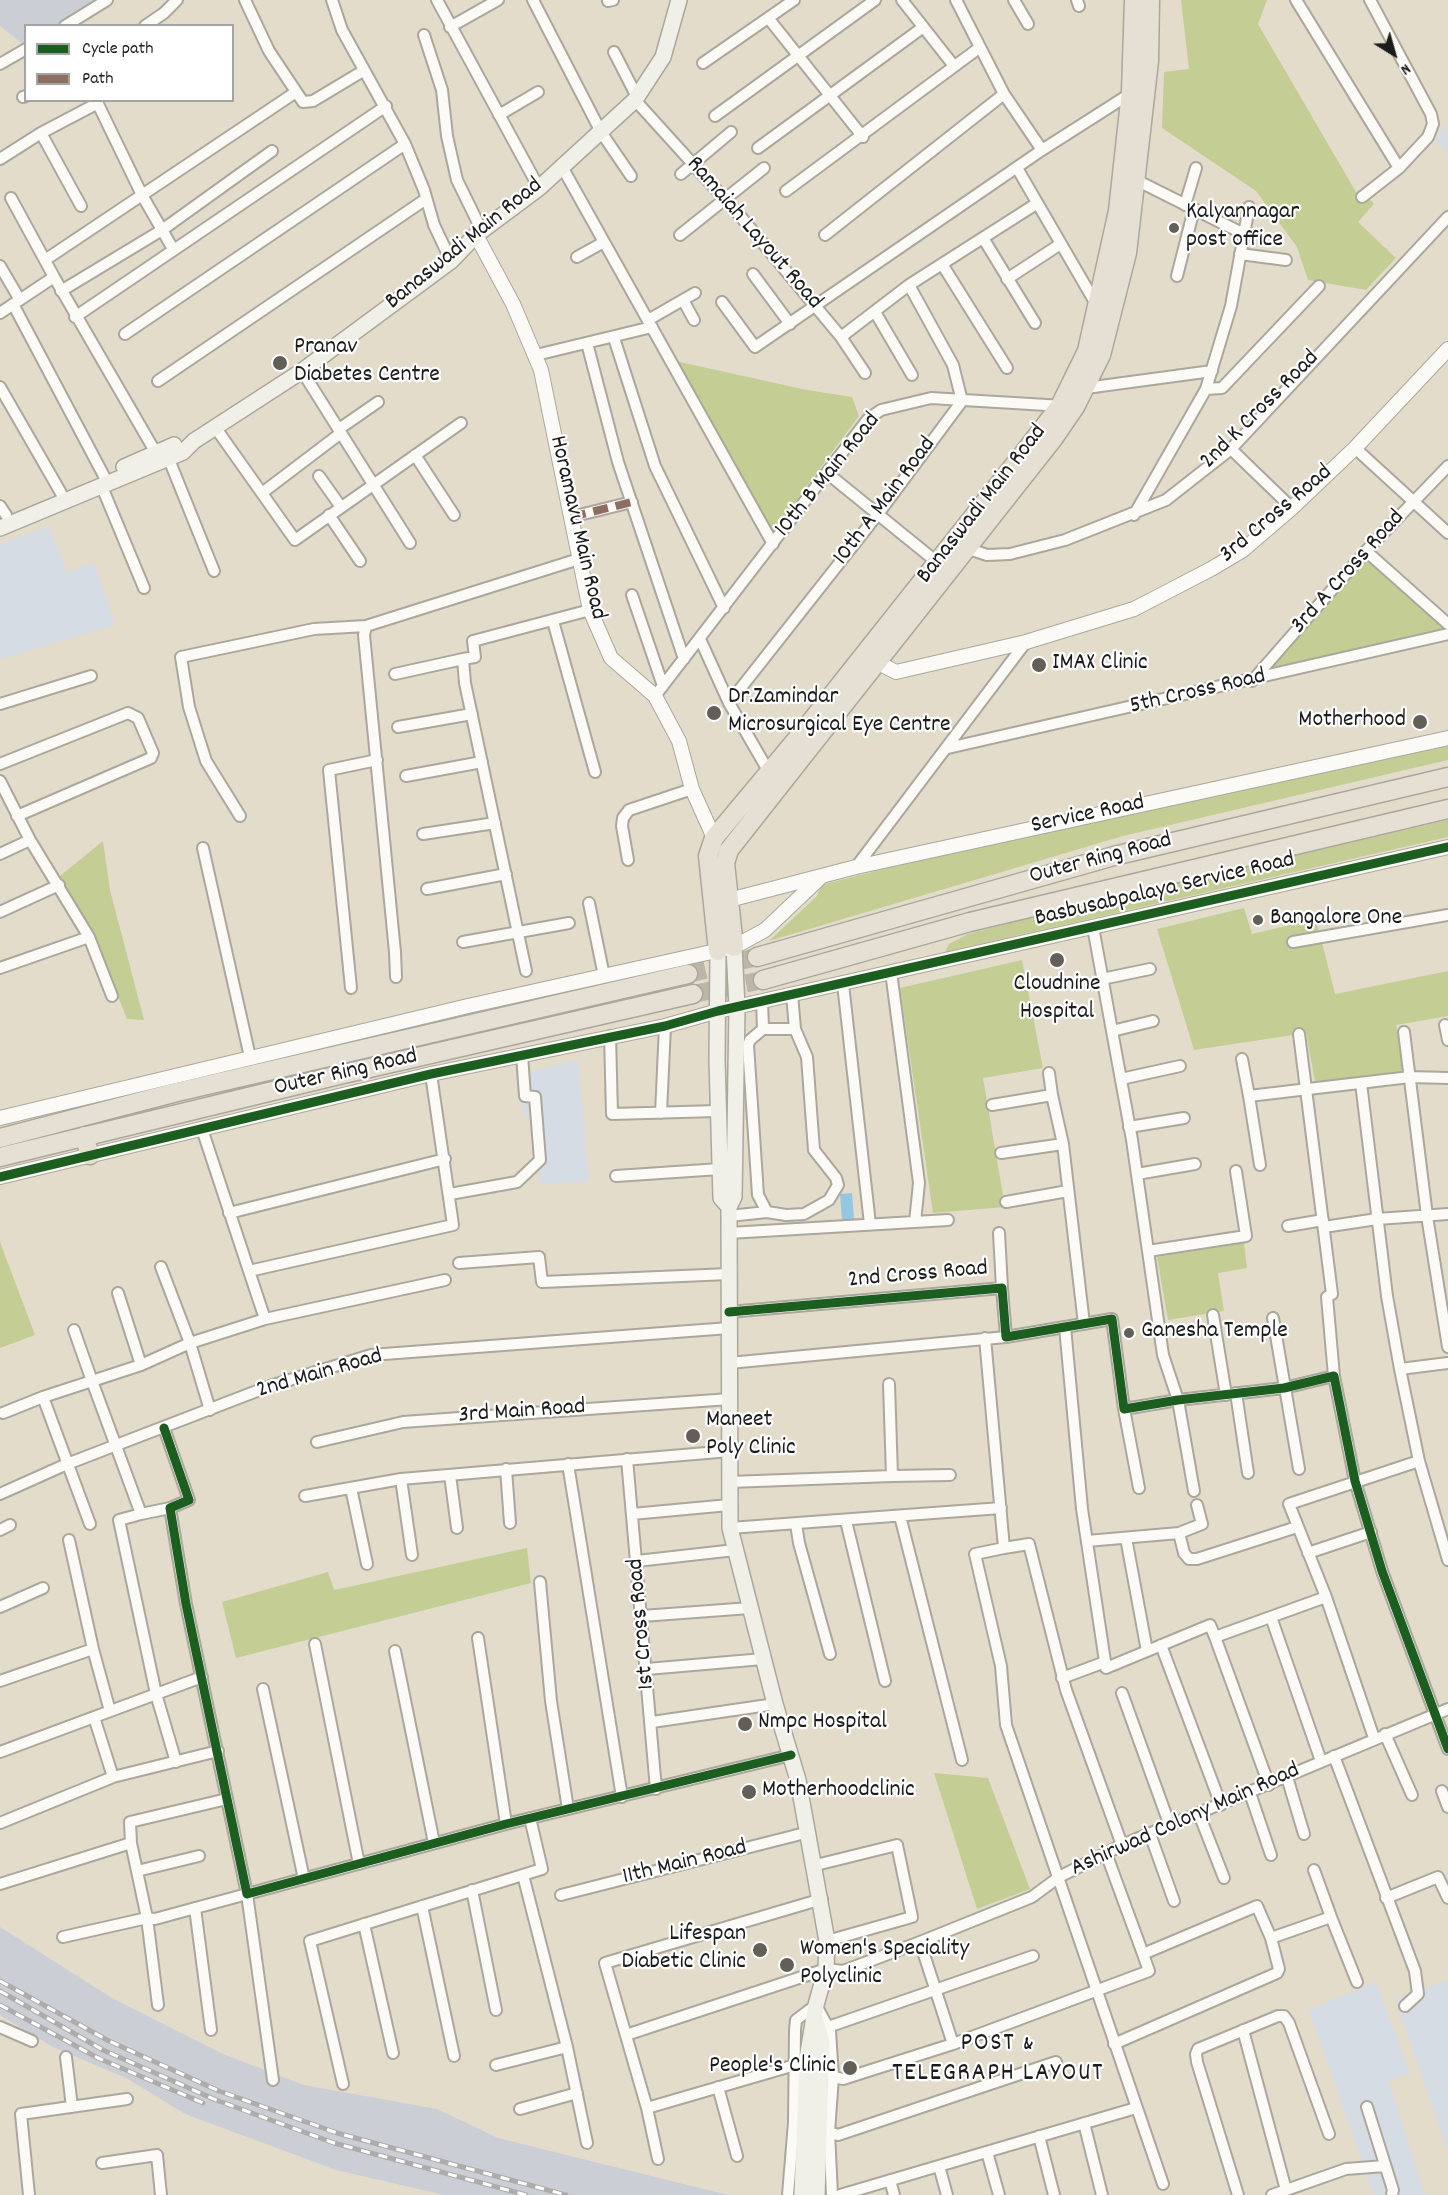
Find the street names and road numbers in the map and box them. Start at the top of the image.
street label: Ramaiah Layout Road [679,151,827,317]
street label: Banaswadi Main Road [381,173,549,317]
street label: 2nd K Cross Road [1195,345,1327,477]
street label: 10th B Main Road [770,408,888,544]
street label: Banaswadi Main Road [912,420,1054,590]
street label: 10th A Main Road [828,432,944,572]
street label: Horamavu Main Road [541,433,611,623]
street label: 3rd Cross Road [1215,460,1339,570]
street label: 3rd A Cross Road [1286,505,1412,641]
street label: 5th Cross Road [1127,663,1269,723]
street label: Service Road [1029,790,1147,842]
street label: Outer Ring Road [1027,827,1175,893]
street label: Basbusabpalaya Service Road [1032,847,1298,935]
street label: Outer Ring Road [272,1044,420,1104]
street label: 2nd Cross Road [847,1256,989,1296]
street label: 2nd Main Road [254,1343,386,1407]
street label: 3rd Main Road [457,1394,587,1432]
street label: 1st Cross Road [623,1557,663,1691]
street label: Ashirwad Colony Main Road [1067,1758,1305,1884]
street label: 11th Main Road [620,1835,750,1893]

